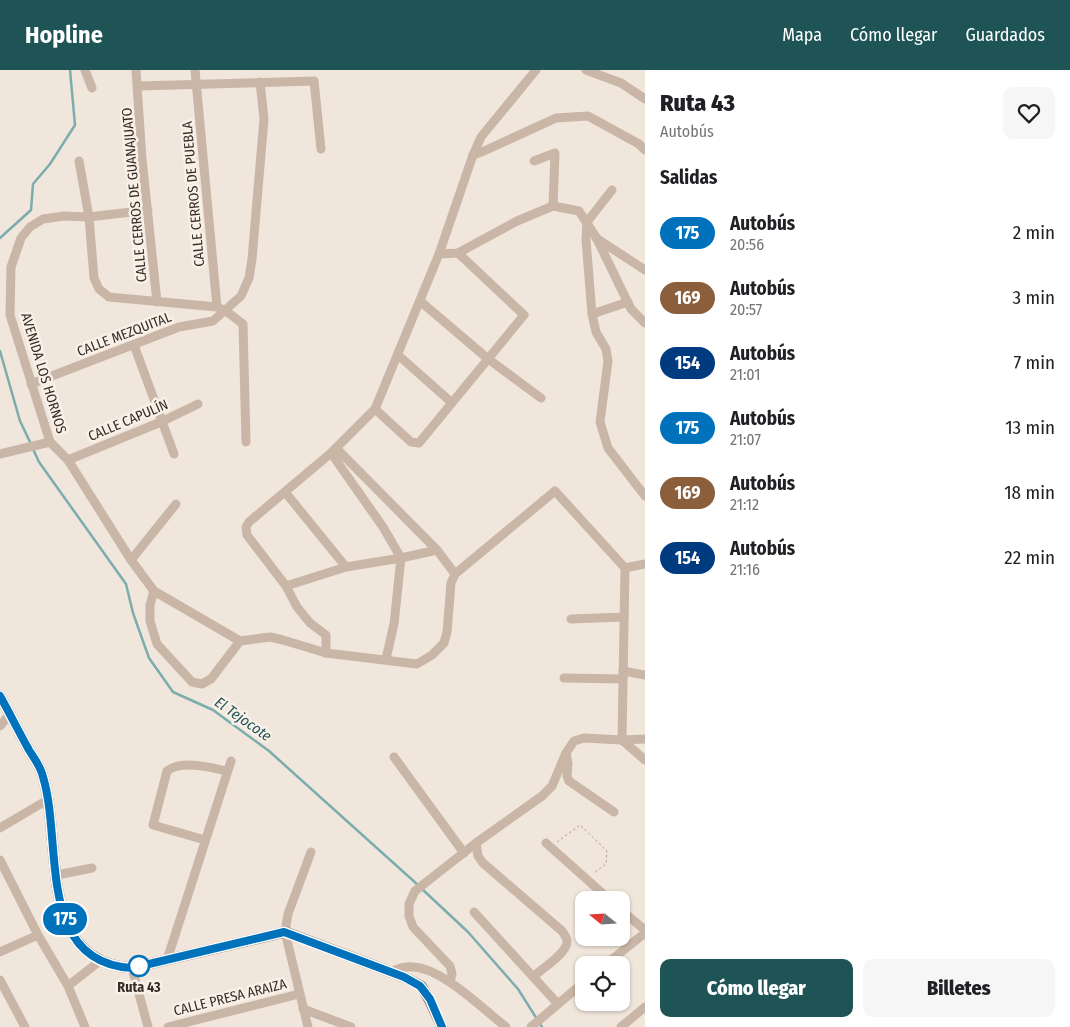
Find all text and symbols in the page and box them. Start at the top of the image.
text: Hopline [25,21,103,49]
text: Mapa [782,24,822,46]
text: Cómo llegar [850,24,937,46]
text: Guardados [965,24,1045,46]
button: heart [1003,87,1055,139]
text: Ruta 43 [660,89,735,117]
street label: CALLE CERROS DE GUANAJUATO [118,107,151,283]
street label: CALLE CERROS DE PUEBLA [179,120,208,267]
text: Autobús [660,122,714,141]
text: Salidas [660,166,717,189]
text: Autobús [730,212,795,235]
text: 2 min [1013,221,1055,244]
text: 175 [676,222,699,244]
text: 20:56 [730,235,764,254]
text: Autobús [730,277,795,300]
text: 3 min [1013,286,1055,309]
text: 169 [674,287,701,309]
text: 20:57 [730,300,762,319]
street label: CALLE MEZQUITAL [75,309,174,360]
street label: AVENIDA LOS HORNOS [17,311,70,436]
text: Autobús [730,342,795,365]
text: 7 min [1013,351,1055,374]
text: 154 [675,352,700,374]
text: 21:01 [730,365,761,384]
street label: CALLE CAPULÍN [85,395,171,445]
text: Autobús [730,407,795,430]
text: 13 min [1005,416,1055,439]
text: 175 [676,417,699,439]
text: 21:07 [730,430,761,449]
text: Autobús [730,472,795,495]
text: 18 min [1004,481,1055,504]
text: 169 [674,482,701,504]
text: 21:12 [730,495,759,514]
text: Autobús [730,537,795,560]
text: 22 min [1004,546,1055,569]
text: 154 [675,547,700,569]
text: 21:16 [730,560,760,579]
water label: El Tejocote [211,693,275,745]
north arrow [575,891,630,946]
map controls [575,891,630,1011]
line badge: 175 [36,903,94,935]
text: 175 [53,908,77,930]
marker: Ruta 43 [128,955,150,977]
button: locate [575,956,630,1011]
button: Cómo llegar [660,959,853,1017]
button: Billetes [863,959,1055,1017]
street label: CALLE PRESA ARAIZA [172,975,289,1020]
place label: Ruta 43 [117,979,161,996]

